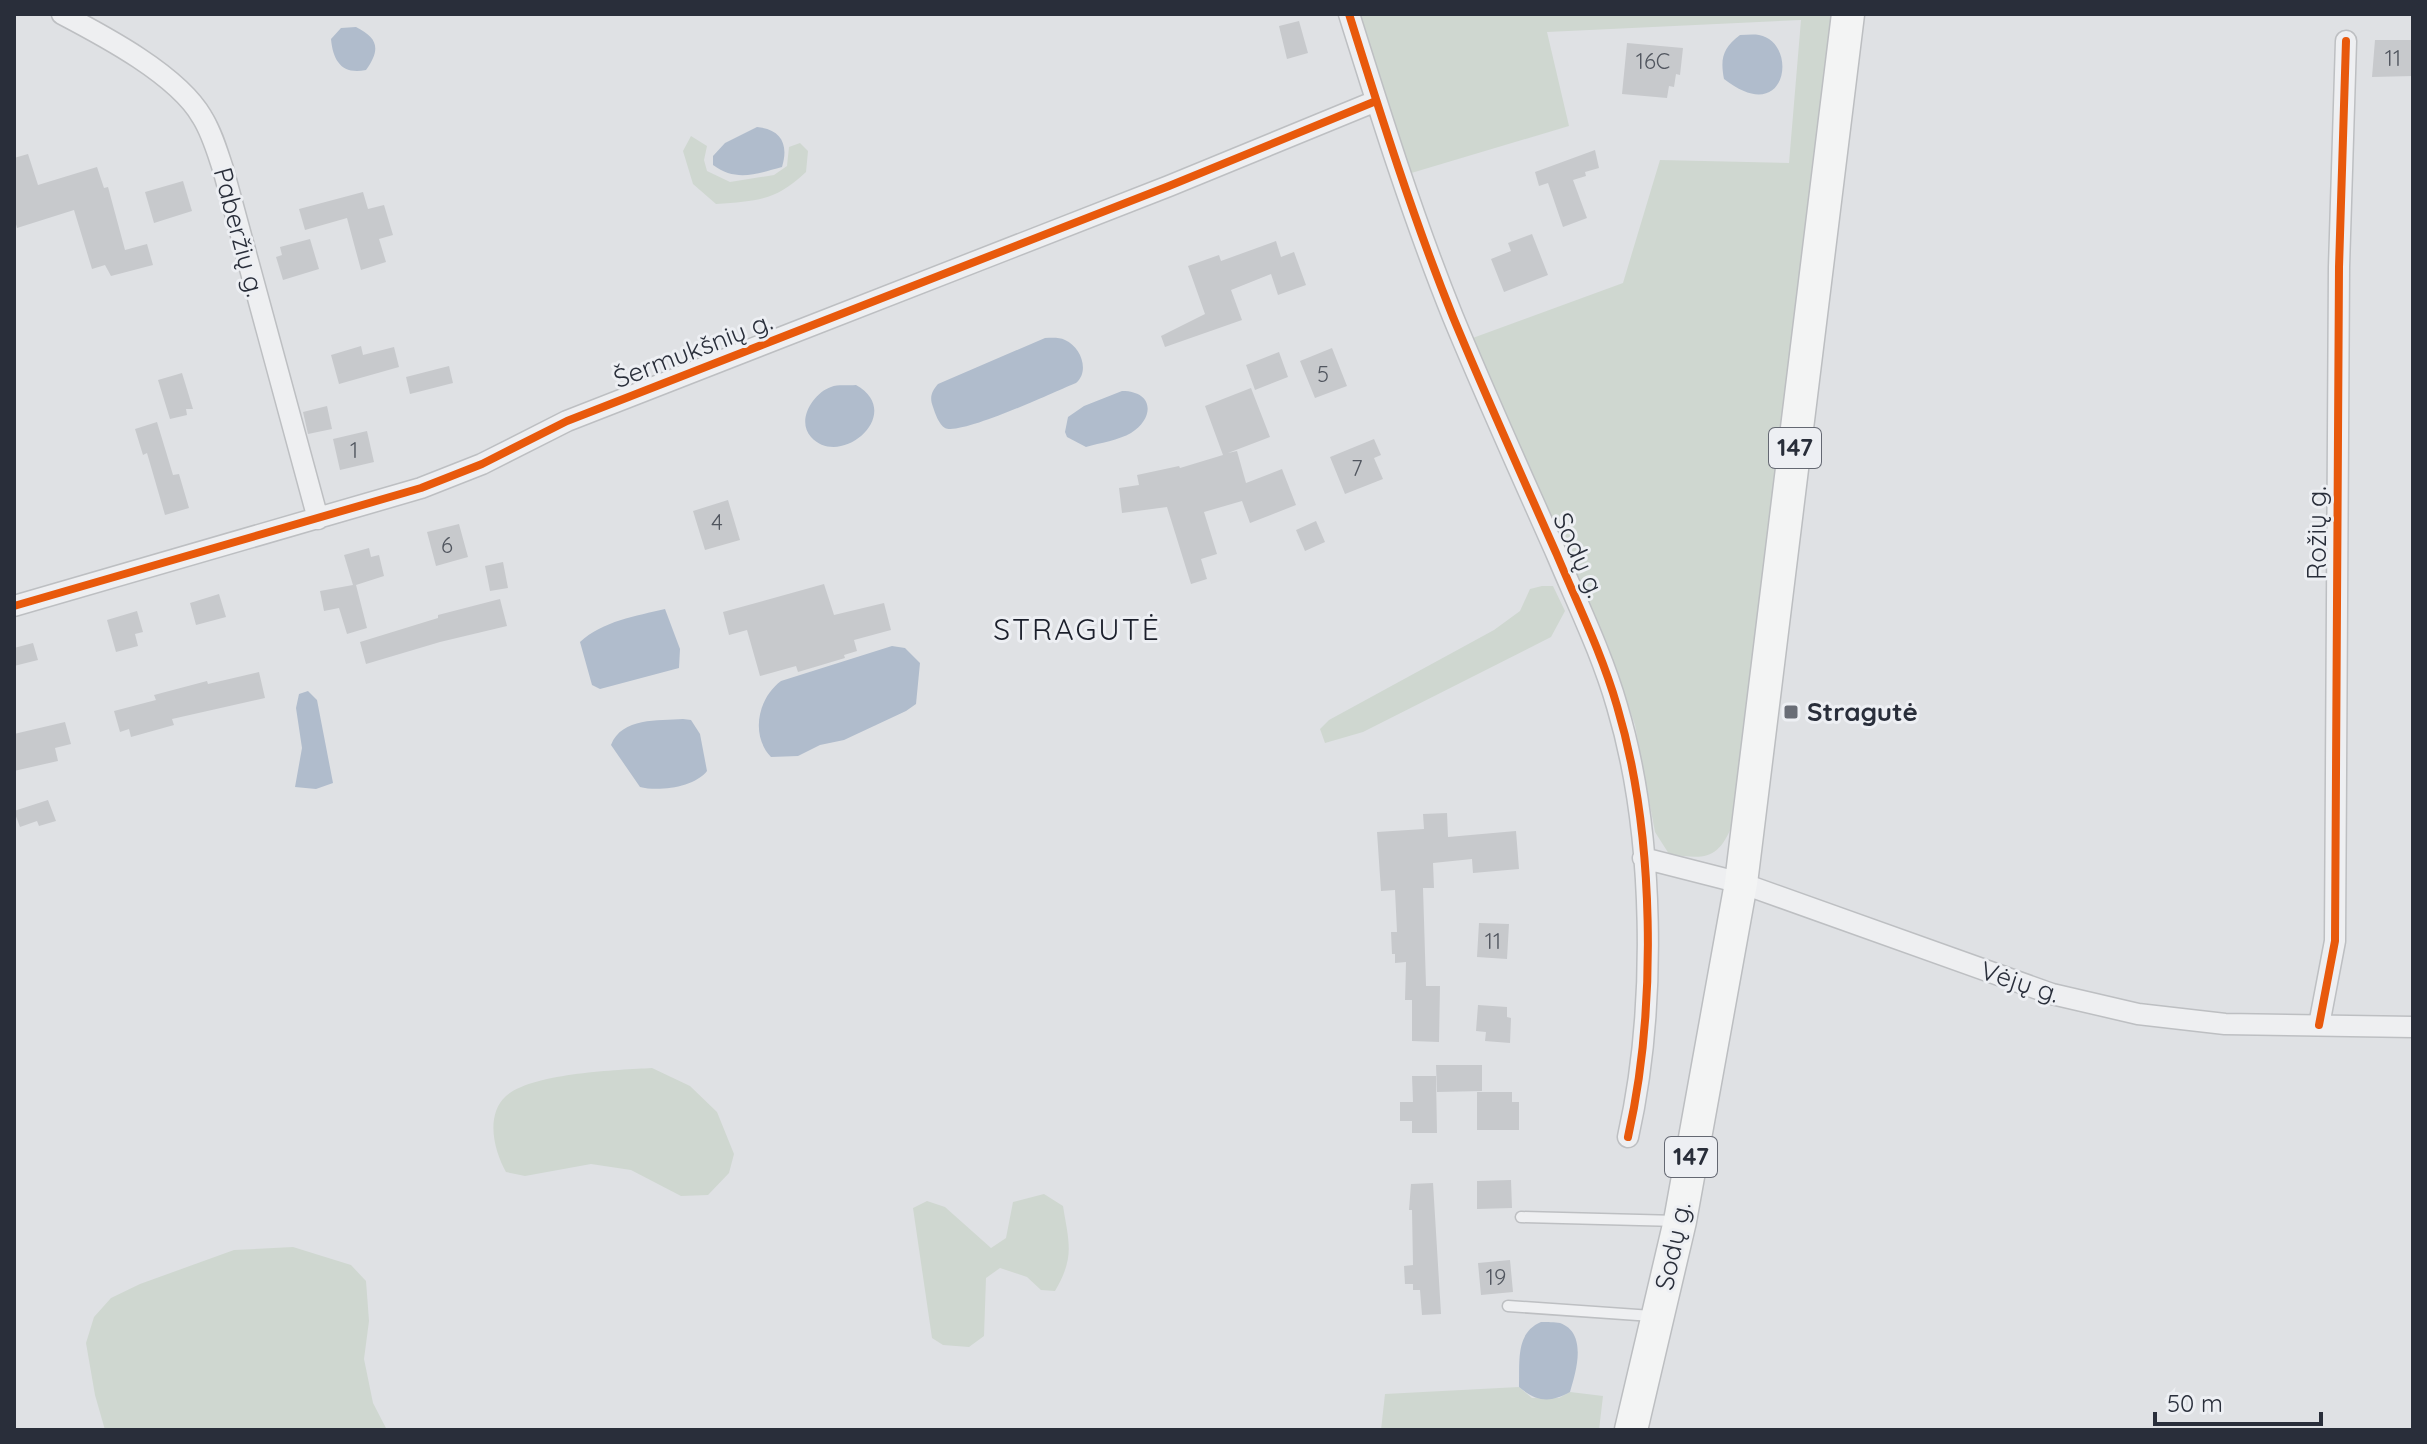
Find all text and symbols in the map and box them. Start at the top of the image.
house number: 11 [2385,44,2401,72]
house number: 16C [1636,47,1670,75]
street label: Paberžių g. [206,164,273,300]
street label: Šermukšnių g. [609,304,777,395]
house number: 5 [1317,360,1329,388]
road number: 147 [1769,428,1821,468]
house number: 1 [350,436,358,464]
house number: 7 [1351,454,1363,482]
street label: Rožių g. [2300,486,2333,580]
street label: Sodų g. [1546,507,1613,602]
house number: 4 [711,508,723,536]
house number: 6 [441,531,453,559]
district label: STRAGUTĖ [993,610,1161,648]
place label: Stragutė [1807,695,1918,728]
marker: Stragutė [1782,703,1800,721]
house number: 11 [1485,927,1501,955]
street label: Vėjų g. [1976,953,2064,1010]
road number: 147 [1665,1137,1717,1177]
street label: Sodų g. [1647,1199,1698,1293]
house number: 19 [1486,1263,1506,1291]
scale bar [2155,1376,2321,1426]
text: 50 m [2167,1388,2223,1418]

